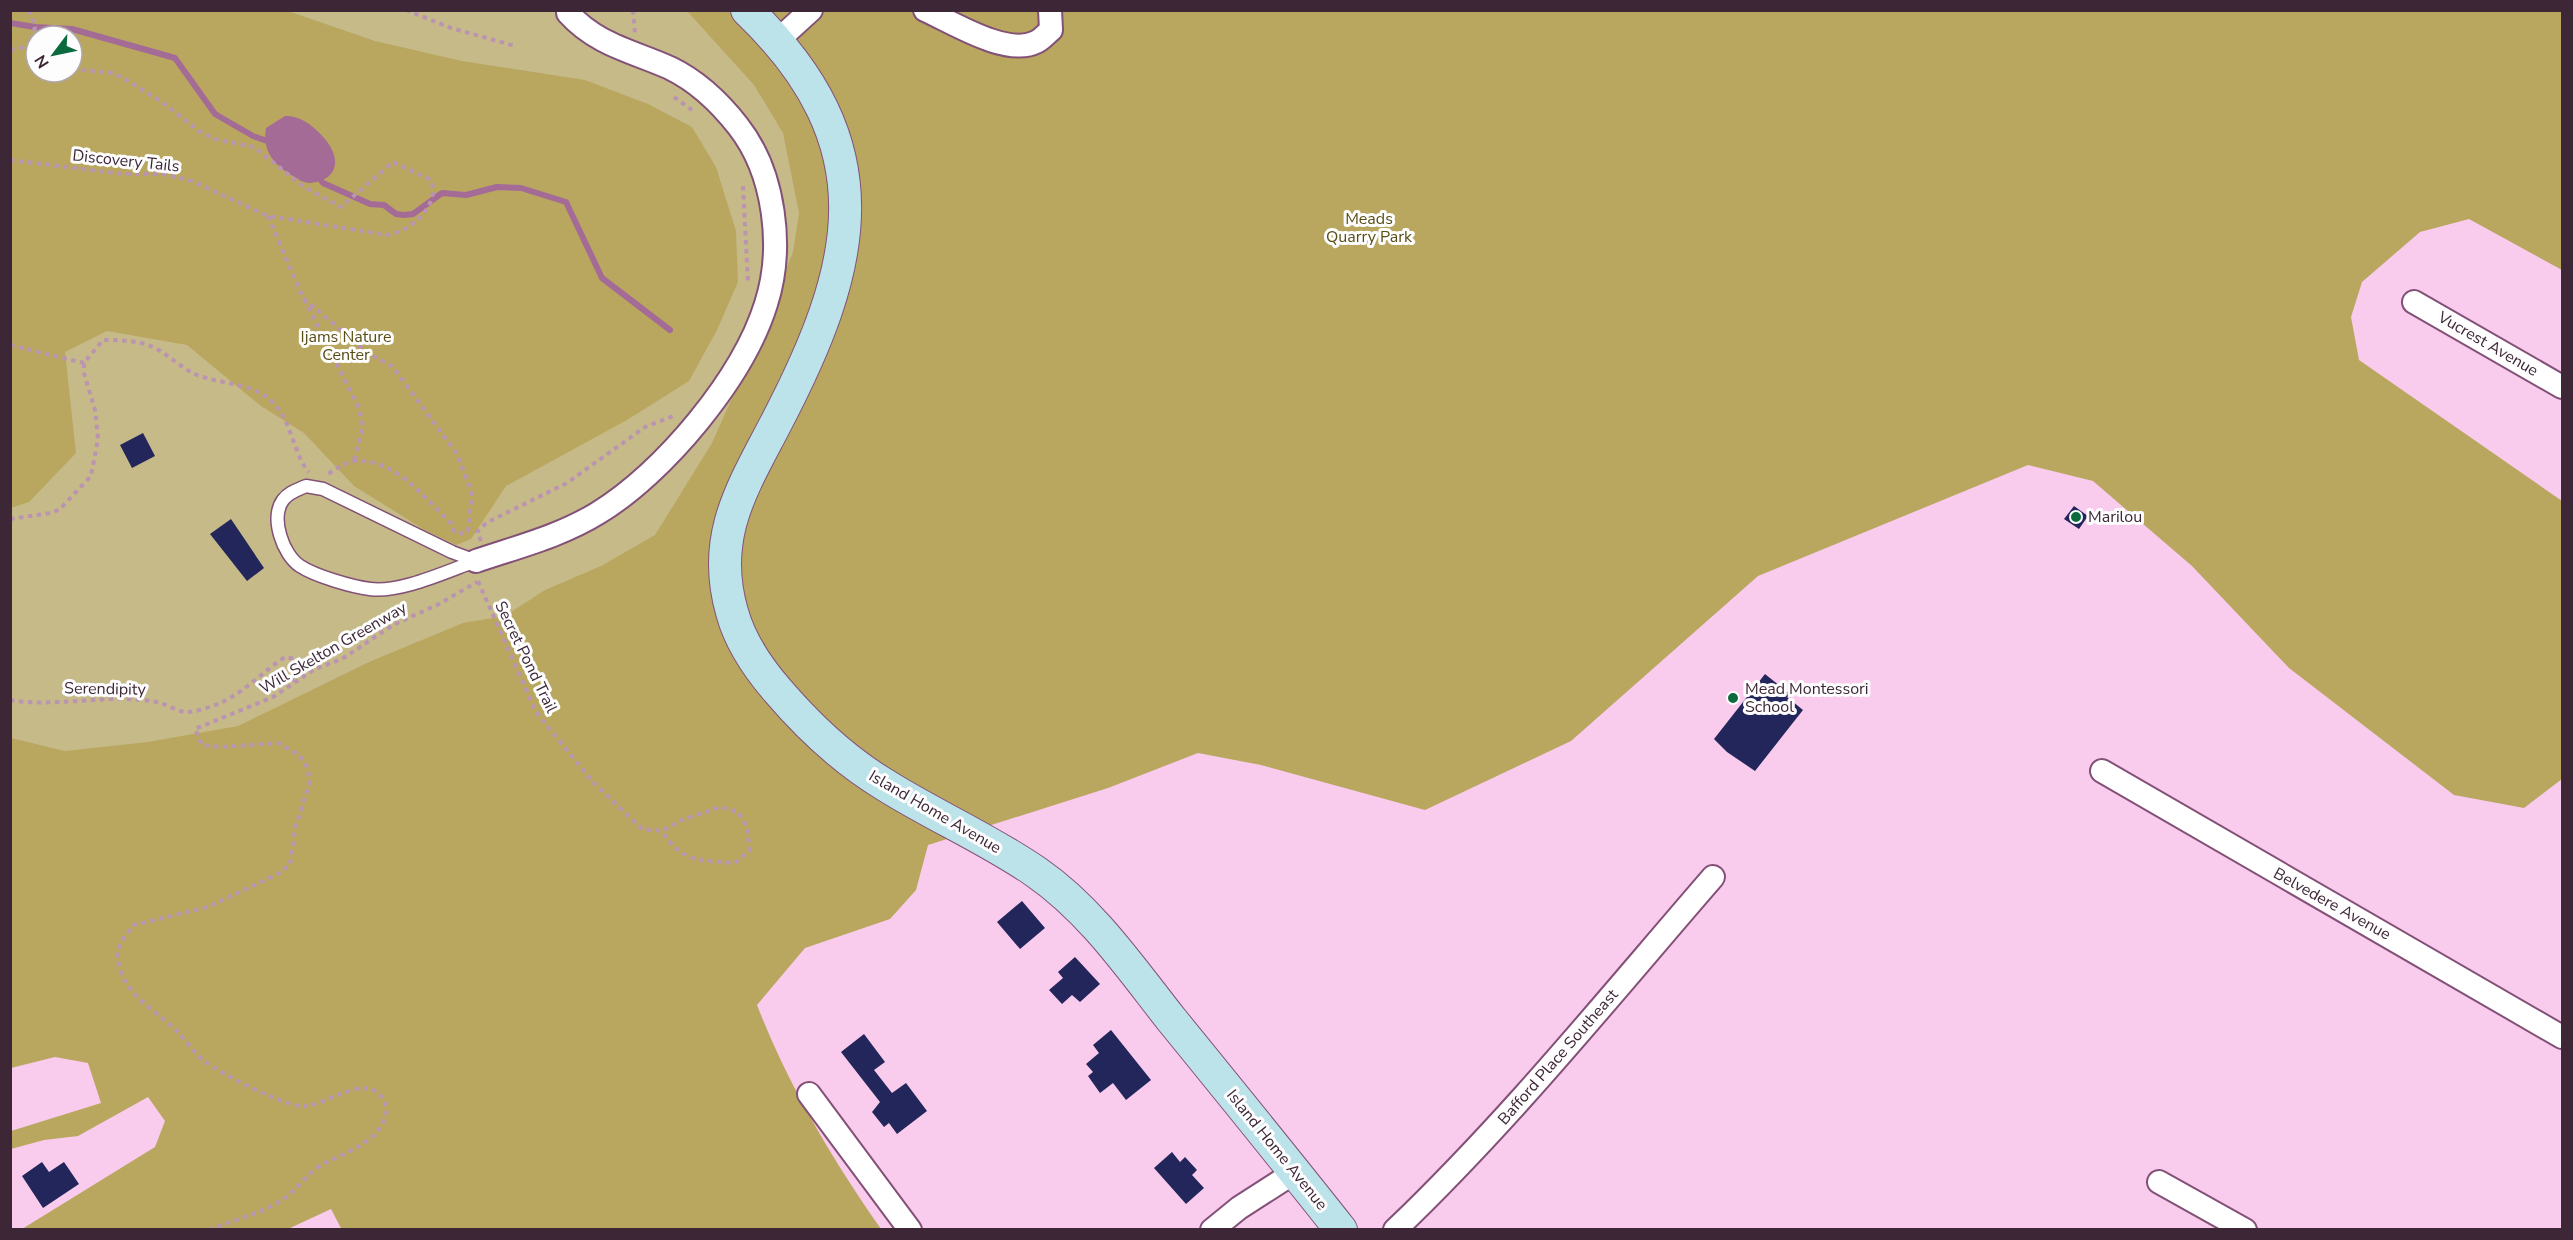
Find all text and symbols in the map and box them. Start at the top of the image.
north arrow [24,24,84,84]
text: N [30,51,55,72]
street label: Discovery Tails [71,144,181,178]
park label: Meads Quarry Park [1326,208,1413,248]
street label: Vucrest Avenue [2433,306,2542,382]
park label: Ijams Nature Center [301,326,391,366]
place label: Marilou [2088,506,2142,528]
marker: Marilou [2069,510,2083,524]
street label: Will Skelton Greenway [255,596,411,699]
street label: Secret Pond Trail [489,597,563,717]
street label: Serendipity [64,677,147,701]
place label: Mead Montessori School [1745,678,1869,718]
marker: Mead Montessori School [1726,691,1740,705]
street label: Island Home Avenue [865,765,1005,859]
street label: Belvedere Avenue [2269,863,2395,945]
street label: Bafford Place Southeast [1493,984,1623,1130]
street label: Island Home Avenue [1221,1085,1333,1215]

